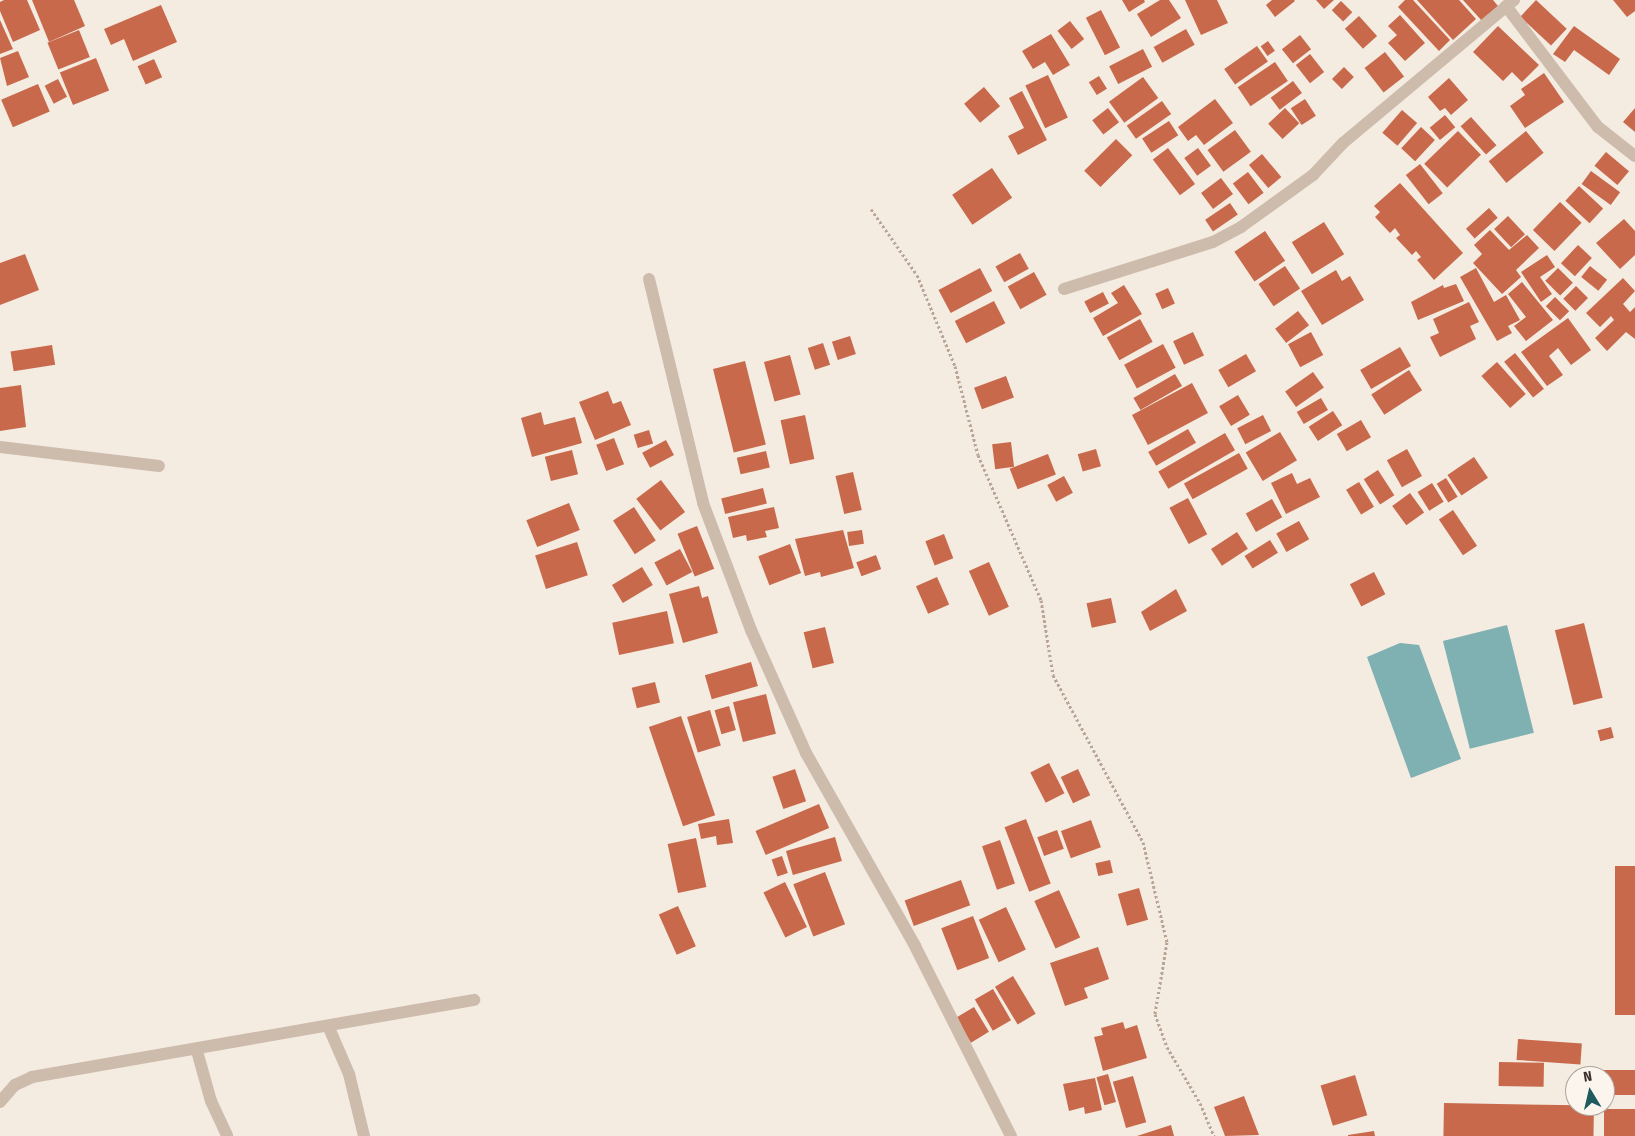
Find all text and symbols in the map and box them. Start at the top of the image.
north arrow [1565,1066,1615,1116]
text: N [1582,1068,1593,1086]

